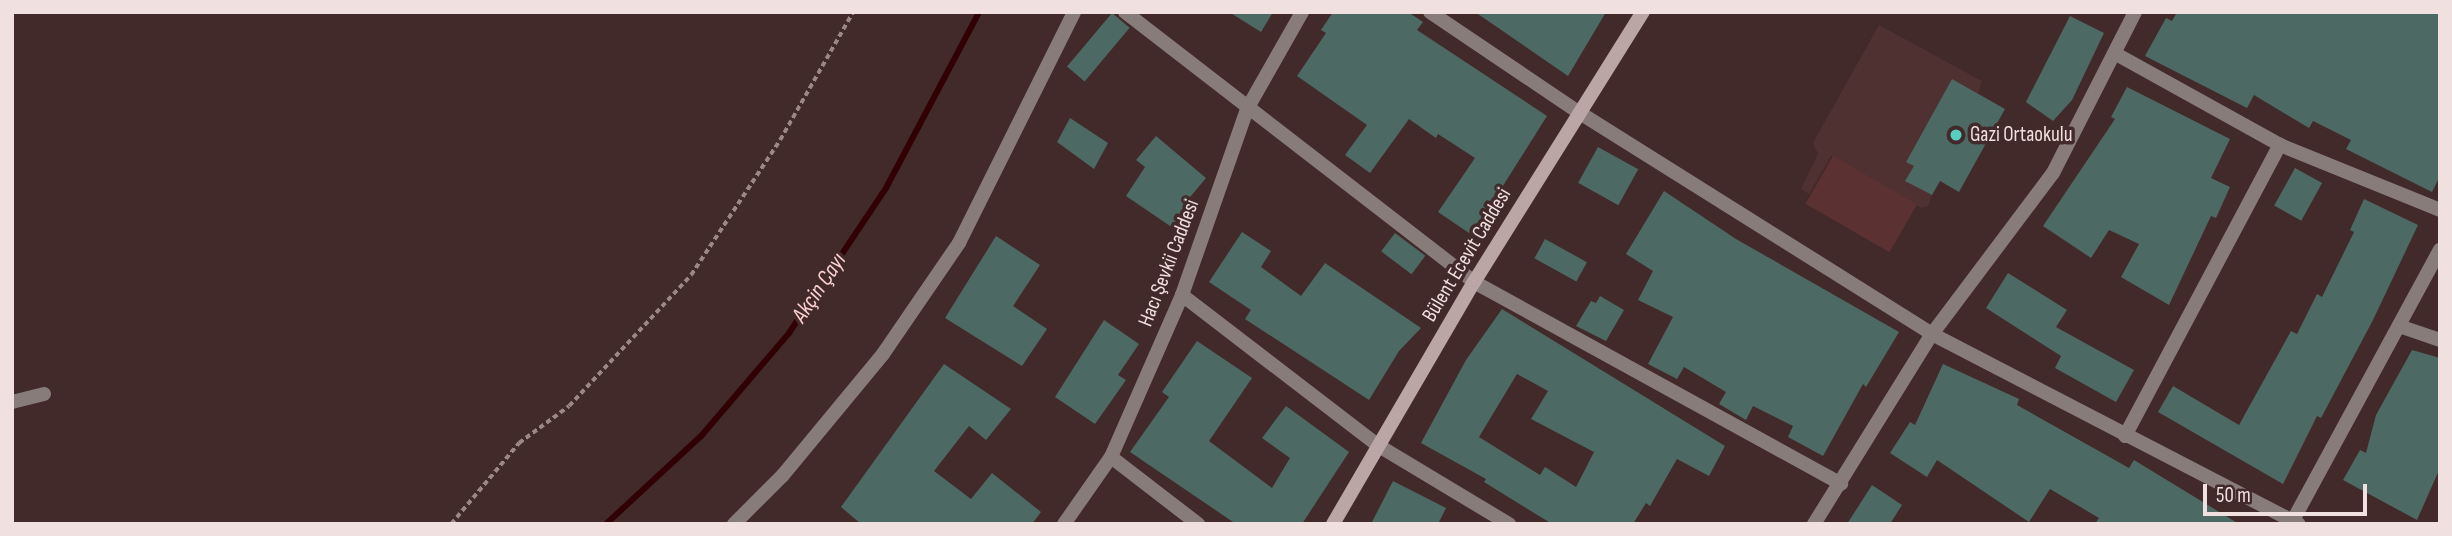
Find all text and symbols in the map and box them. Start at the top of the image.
place label: Gazi Ortaokulu [1970,122,2072,148]
marker: Gazi Ortaokulu [1948,127,1964,143]
street label: Bülent Ecevit Caddesi [1417,184,1517,326]
street label: Hacı Şevkii Caddesi [1133,196,1205,330]
water label: Akçin Çayı [786,248,852,328]
scale bar [2207,470,2372,514]
text: 50 m [2216,483,2251,508]

